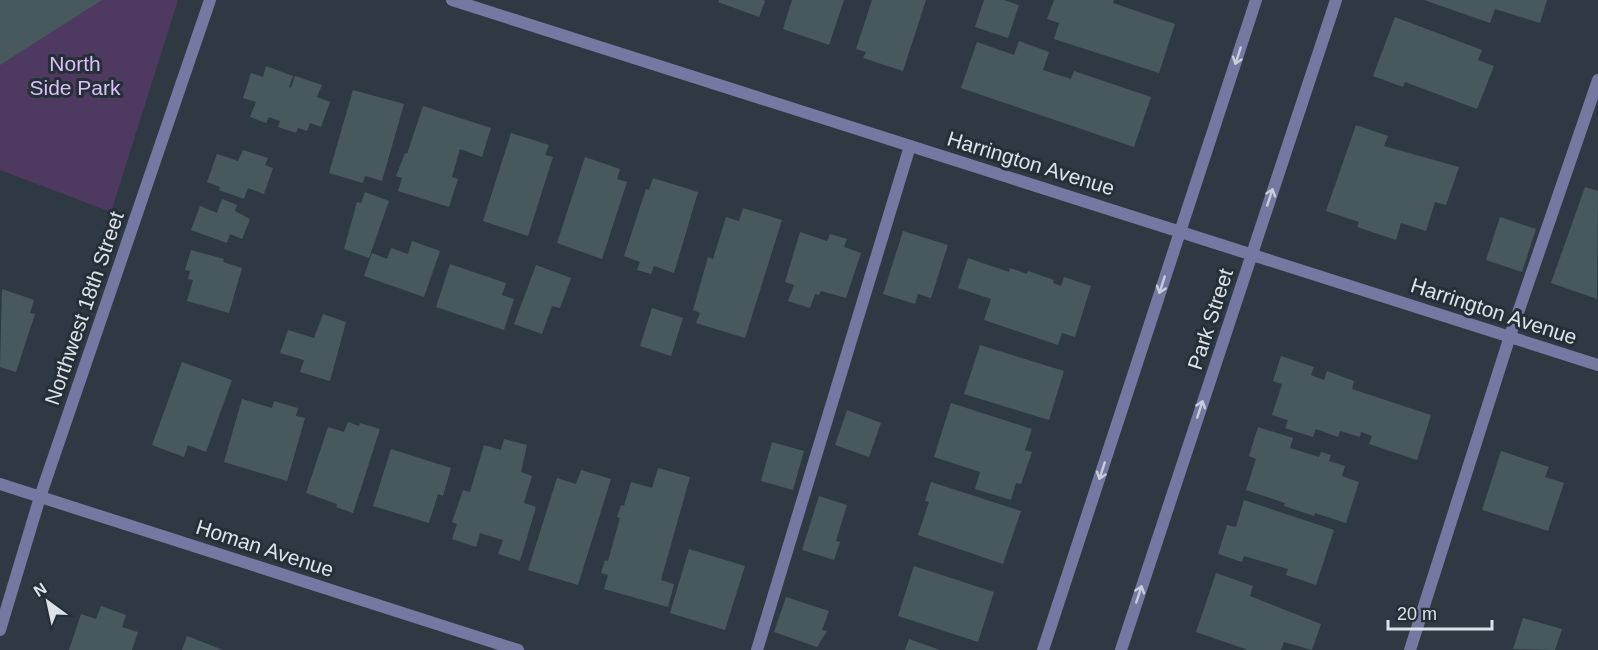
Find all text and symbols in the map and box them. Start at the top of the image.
one-way arrow [1231,46,1242,65]
park label: North Side Park [29,52,121,99]
street label: Harrington Avenue [945,127,1117,199]
one-way arrow [1266,188,1277,207]
street label: Northwest 18th Street [40,208,128,408]
street label: Park Street [1183,265,1237,373]
street label: Harrington Avenue [1408,273,1580,349]
one-way arrow [1156,275,1167,294]
one-way arrow [1196,400,1207,419]
one-way arrow [1095,461,1106,480]
street label: Homan Avenue [193,515,337,581]
north arrow [18,572,78,632]
text: N [31,580,50,600]
one-way arrow [1134,585,1145,604]
scale bar [1388,593,1492,631]
text: 20 m [1397,604,1437,624]

